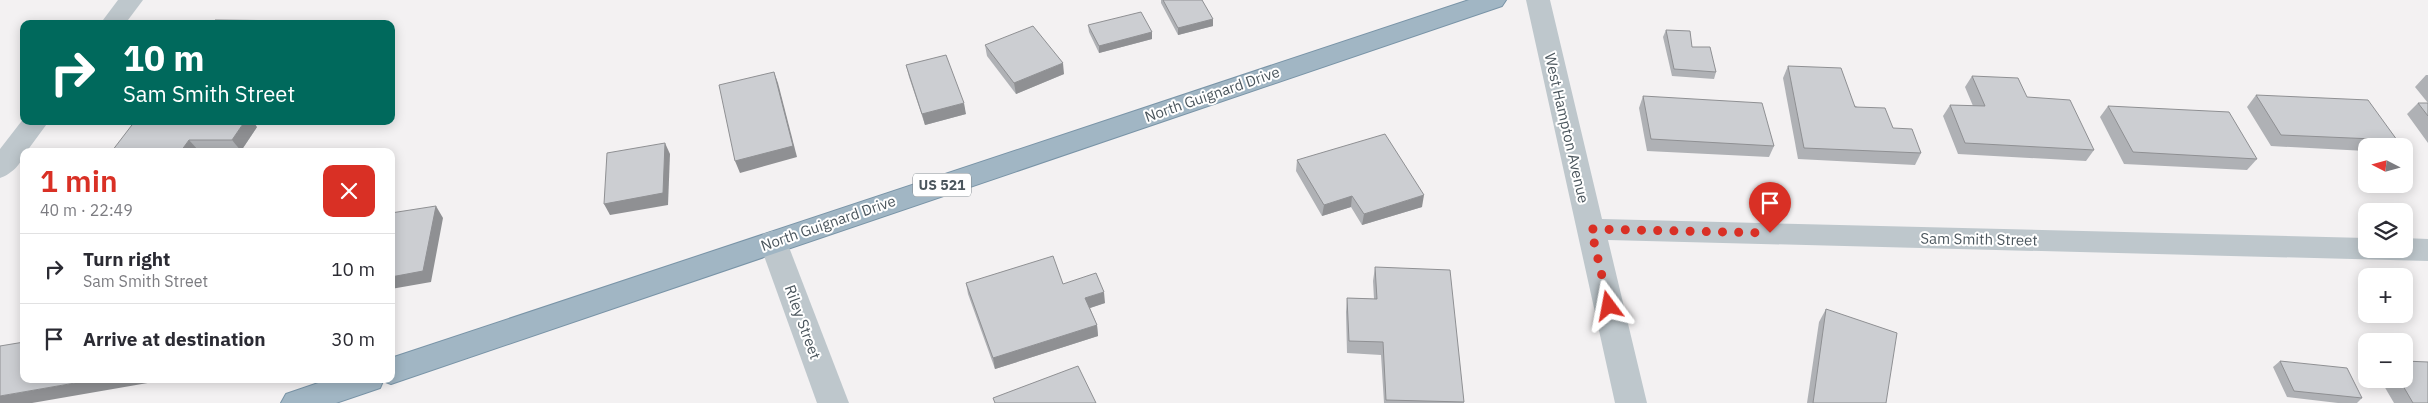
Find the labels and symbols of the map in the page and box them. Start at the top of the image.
street label: West Hampton Avenue [1540,51,1594,205]
street label: North Guignard Drive [1142,62,1282,126]
north arrow [2358,138,2412,192]
road number: US 521 [913,174,971,196]
pin [1749,182,1791,233]
street label: North Guignard Drive [758,191,898,255]
street label: Sam Smith Street [1920,228,2038,250]
position arrow [1582,279,1634,331]
street label: Riley Street [781,282,825,362]

